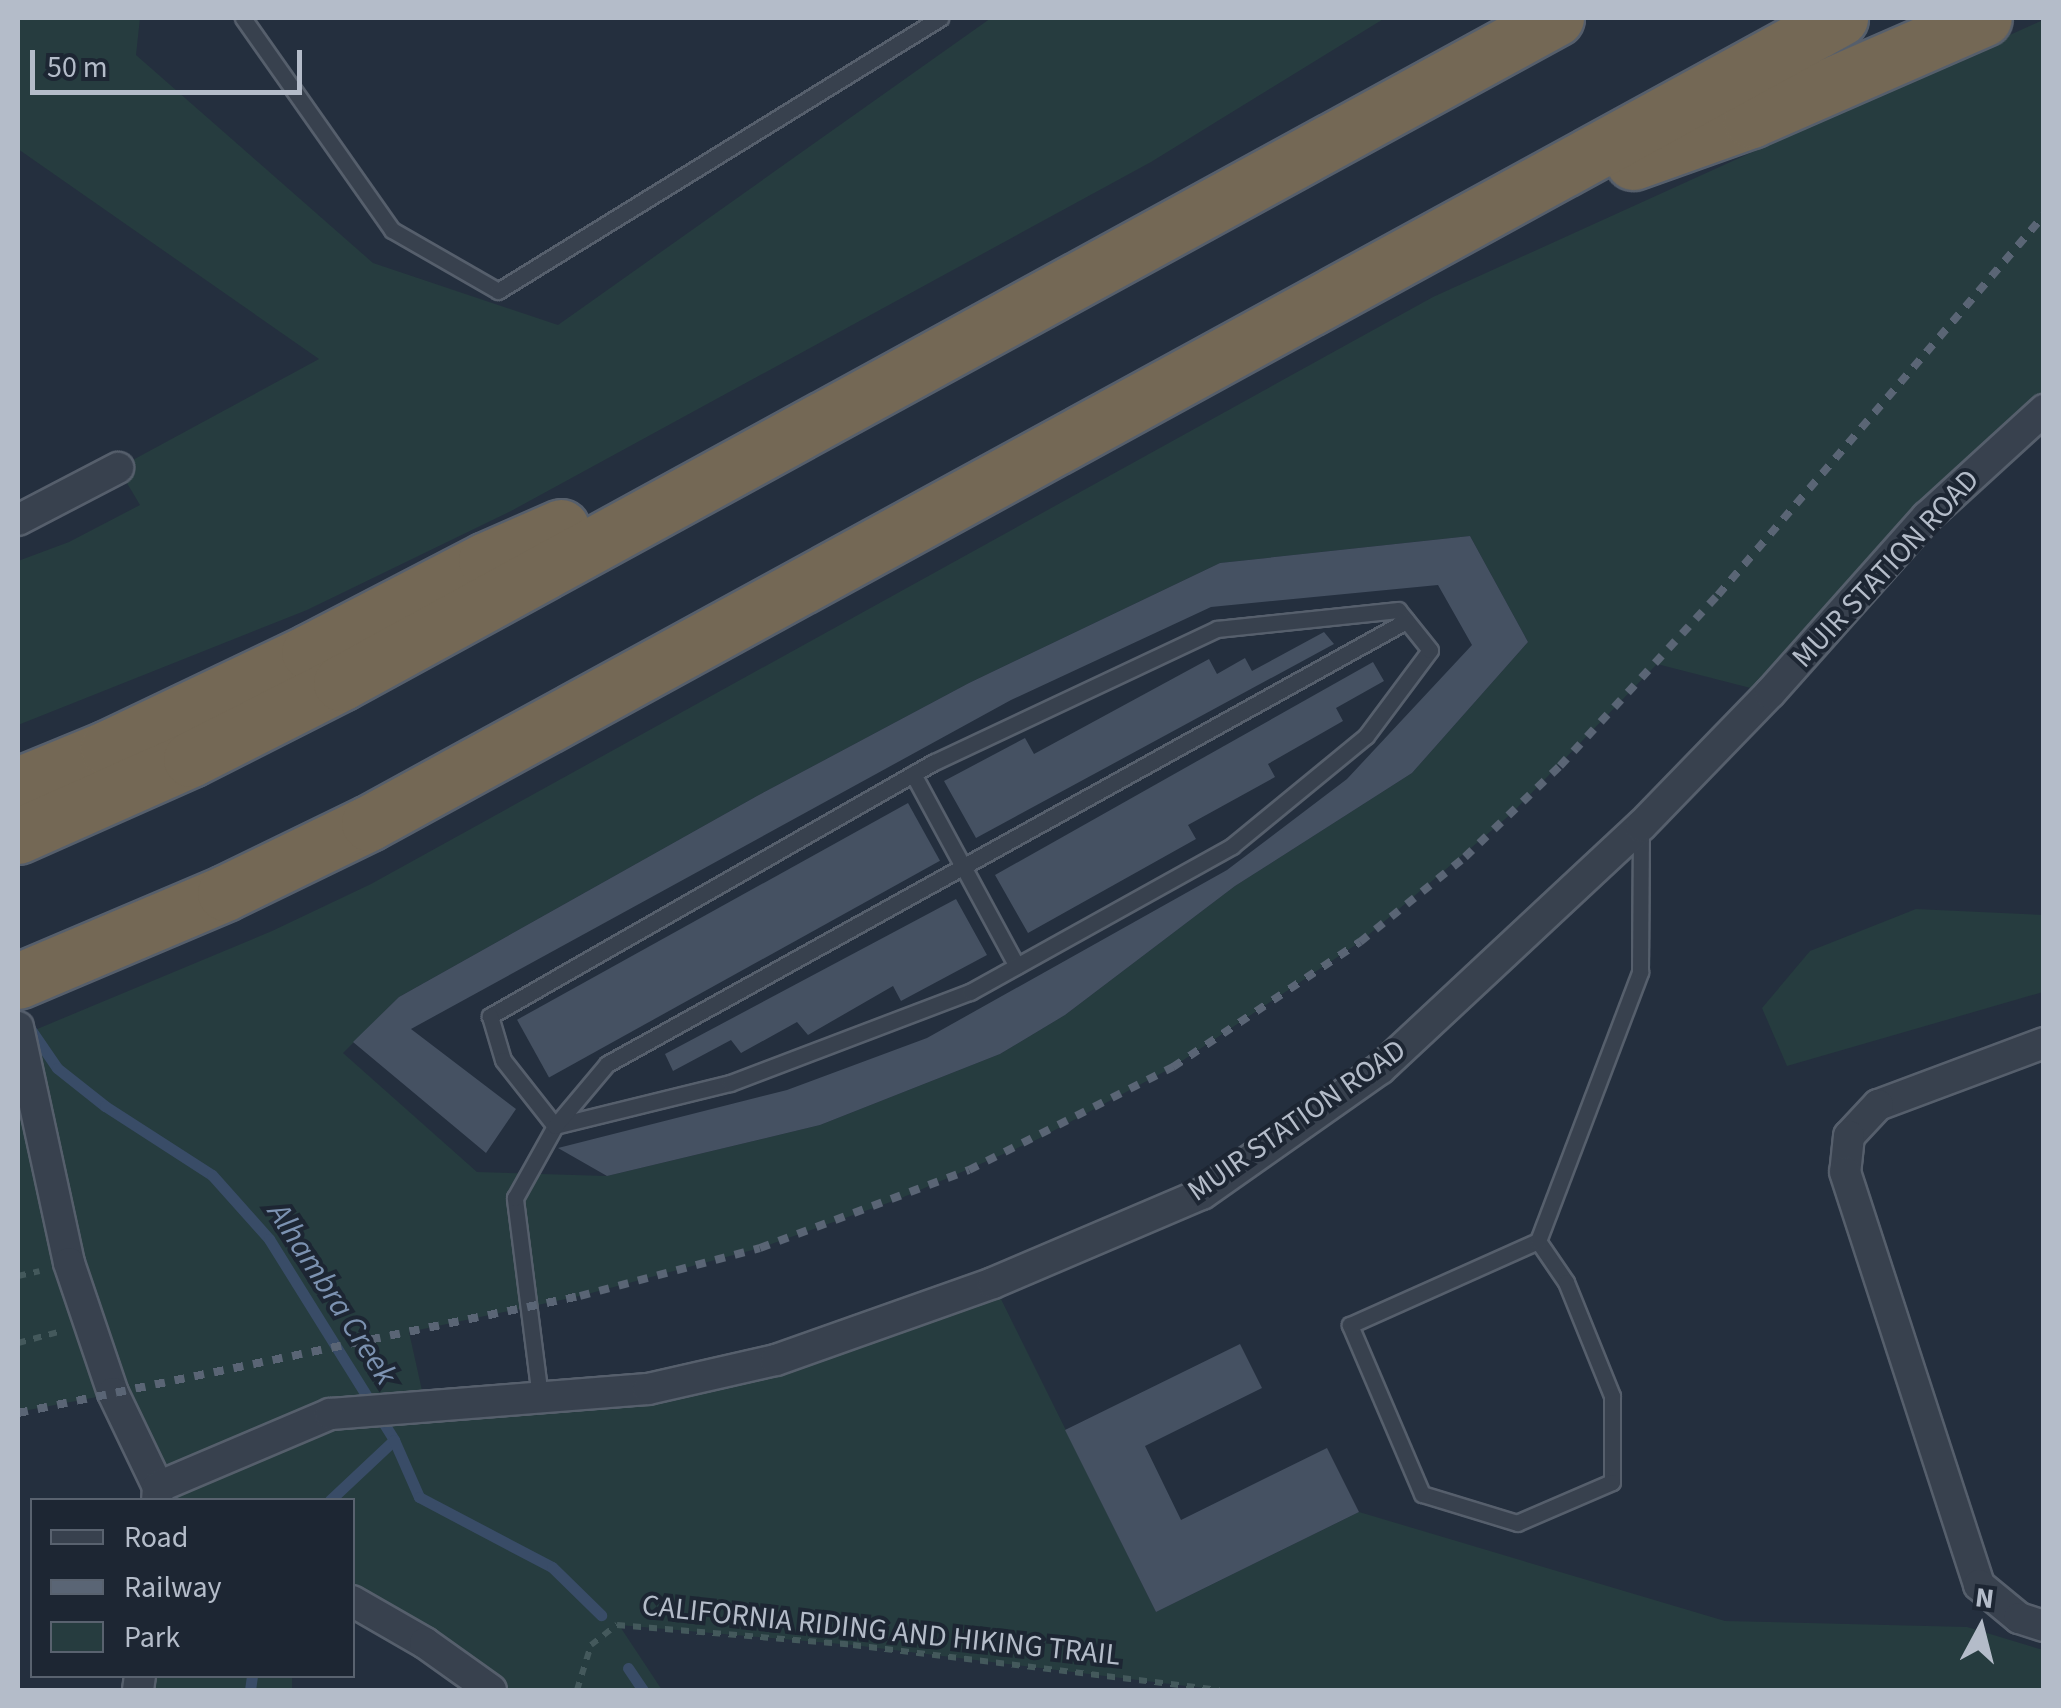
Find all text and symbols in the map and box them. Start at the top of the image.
scale bar [35,30,308,92]
text: 50 m [47,46,108,89]
street label: MUIR STATION ROAD [1785,462,1987,676]
street label: MUIR STATION ROAD [1181,1032,1413,1210]
water label: Alhambra Creek [259,1196,405,1392]
legend [30,1498,355,1678]
text: Road [124,1516,188,1559]
text: Railway [124,1566,222,1609]
text: N [1973,1577,1996,1619]
north arrow [1931,1578,2031,1678]
street label: CALIFORNIA RIDING AND HIKING TRAIL [640,1588,1122,1674]
text: Park [124,1616,180,1659]

